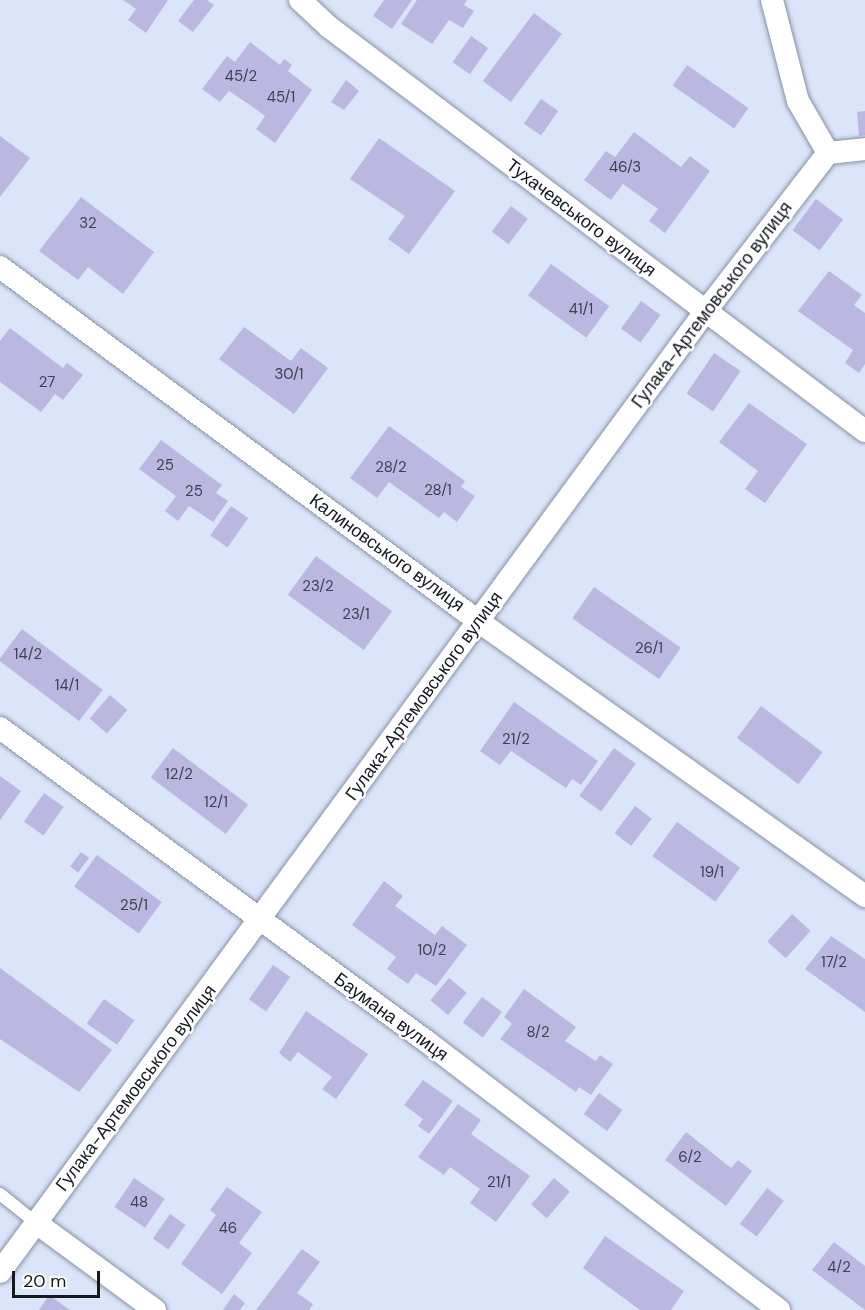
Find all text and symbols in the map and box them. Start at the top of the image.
house number: 45/2 [225,68,257,86]
house number: 45/1 [267,89,295,107]
street label: Тухачевського вулиця [502,155,660,281]
house number: 46/3 [609,159,641,177]
street label: Гулака-Артемовського вулиця [627,198,797,412]
house number: 32 [79,215,97,233]
house number: 41/1 [569,301,593,319]
house number: 30/1 [274,366,304,384]
house number: 27 [39,374,55,392]
house number: 25 [156,457,174,475]
house number: 28/2 [375,459,407,477]
house number: 28/1 [424,482,452,500]
house number: 25 [185,483,203,501]
street label: Калиновського вулиця [305,490,469,616]
house number: 23/2 [302,578,334,596]
street label: Гулака-Артемовського вулиця [341,587,507,805]
house number: 23/1 [342,606,370,624]
house number: 26/1 [635,640,663,658]
house number: 14/2 [14,646,42,664]
house number: 14/1 [55,677,79,695]
house number: 21/2 [502,731,530,749]
house number: 12/2 [165,766,193,784]
house number: 12/1 [204,794,228,812]
house number: 19/1 [700,864,724,882]
house number: 25/1 [120,897,148,915]
house number: 10/2 [418,942,446,960]
house number: 17/2 [821,954,847,972]
street label: Баумана вулиця [330,968,452,1066]
street label: Гулака-Артемовського вулиця [51,981,221,1195]
house number: 8/2 [526,1024,550,1042]
house number: 6/2 [678,1149,702,1167]
house number: 21/1 [487,1174,511,1192]
house number: 48 [130,1194,148,1212]
house number: 46 [219,1220,237,1238]
scale bar [15,1259,104,1297]
house number: 4/2 [827,1259,851,1277]
text: 20 m [23,1269,66,1293]

